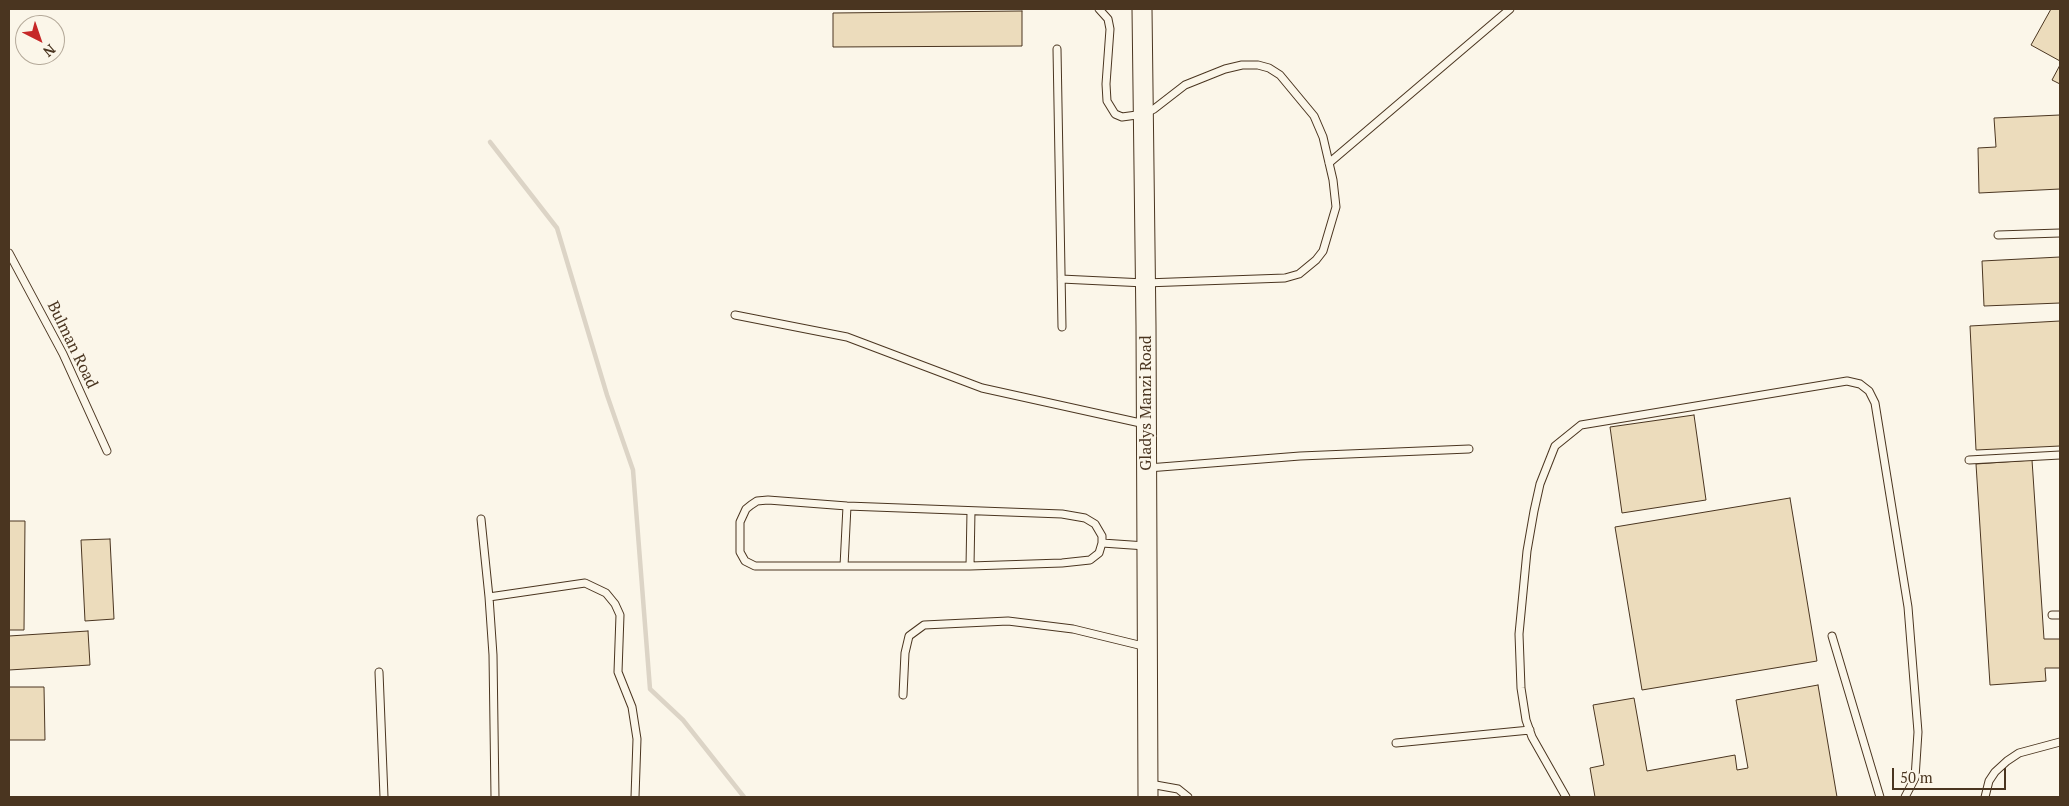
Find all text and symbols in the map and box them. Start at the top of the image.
north arrow [15,15,65,65]
text: N [39,40,60,62]
street label: Bulman Road [43,298,101,392]
street label: Gladys Manzi Road [1136,335,1156,471]
scale bar [1894,758,2008,790]
text: 50 m [1900,767,1933,787]

